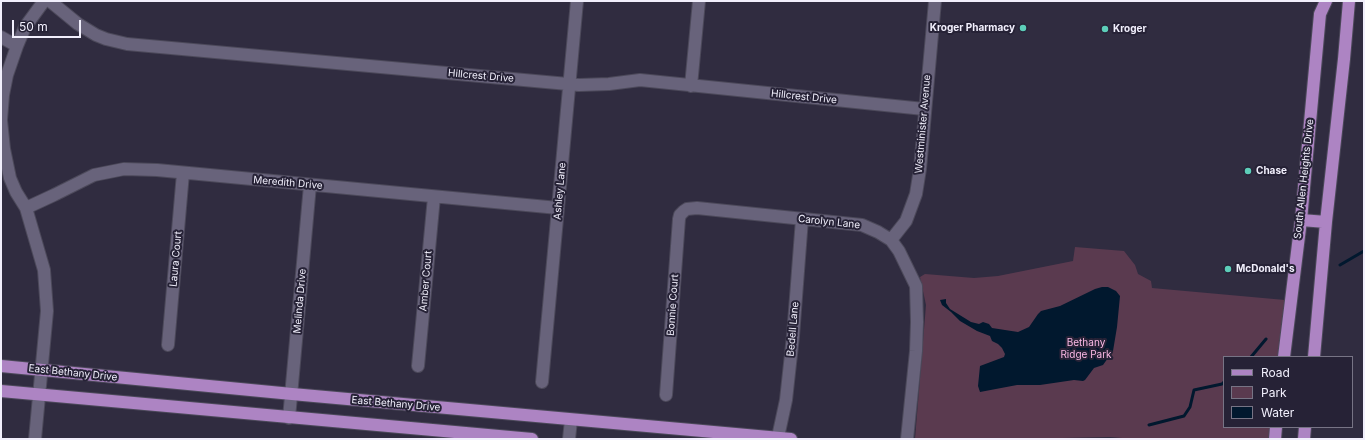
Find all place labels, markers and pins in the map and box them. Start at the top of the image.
place label: Kroger Pharmacy [930,22,1015,34]
marker: Kroger Pharmacy [1018,23,1028,33]
place label: Kroger [1113,23,1147,35]
marker: Kroger [1100,24,1110,34]
place label: Chase [1256,165,1287,177]
marker: Chase [1243,166,1253,176]
place label: McDonald's [1236,263,1295,275]
marker: McDonald's [1223,264,1233,274]

